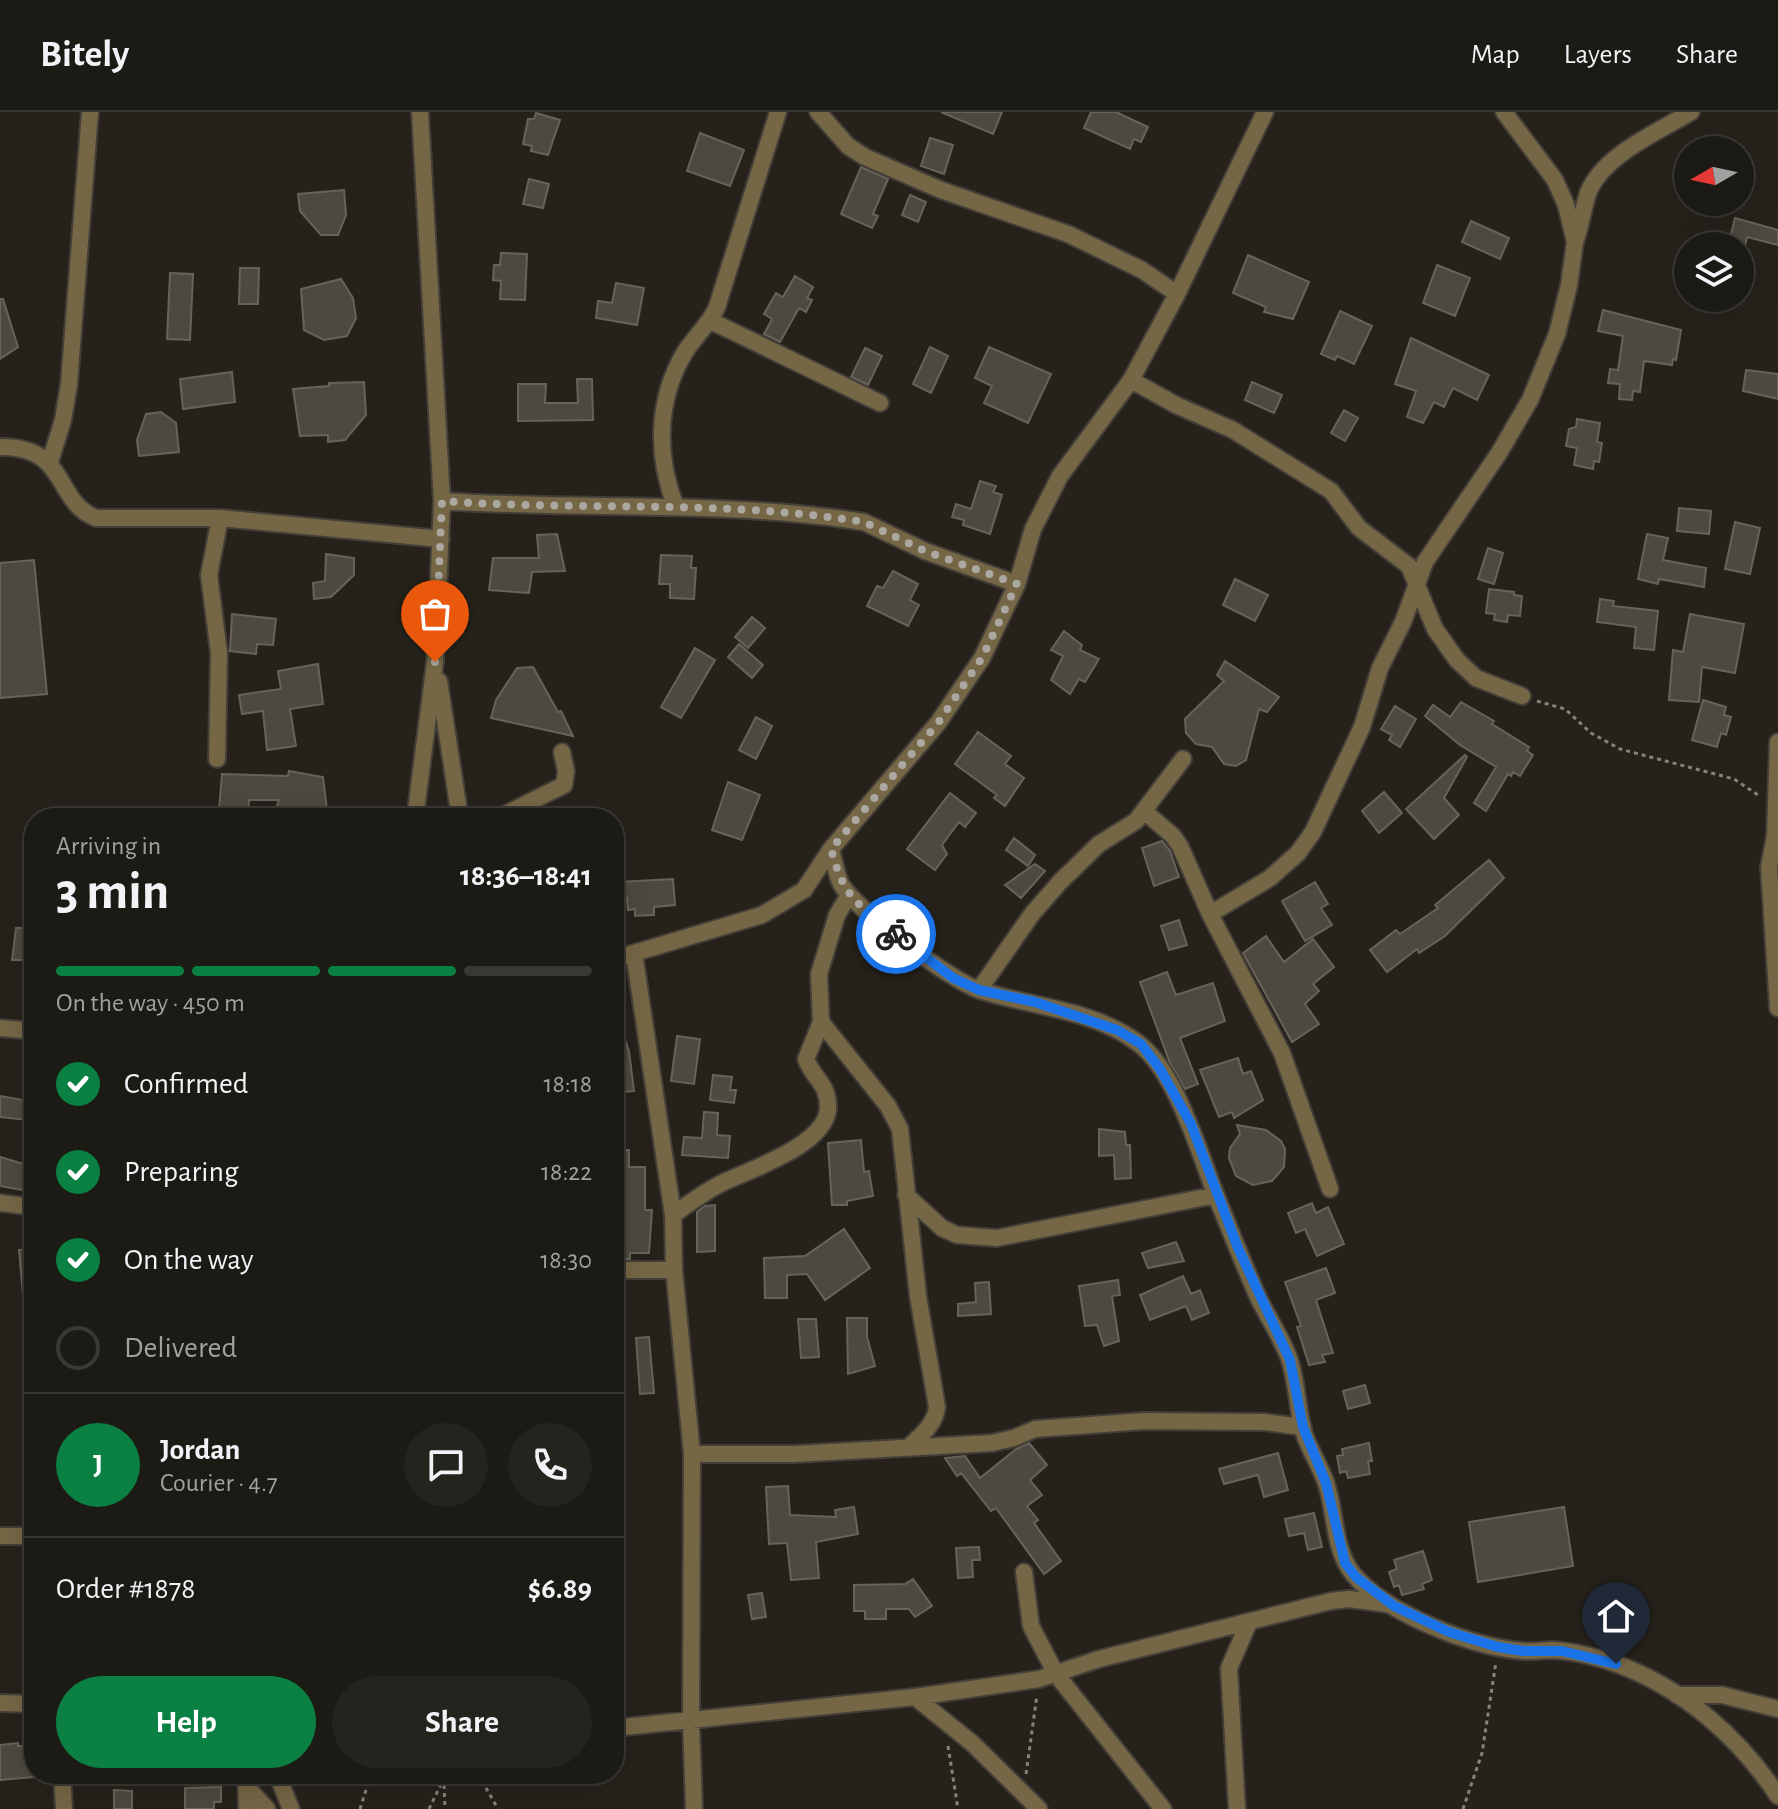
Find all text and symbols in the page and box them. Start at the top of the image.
text: Bitely [40,36,129,74]
text: Map [1471,41,1520,69]
text: Layers [1564,41,1632,69]
text: Share [1676,41,1738,69]
north arrow [1674,136,1754,216]
map controls [1674,136,1754,312]
button: layers [1674,232,1754,312]
pin [401,580,469,662]
icon: bag [413,592,457,636]
text: Arriving in [56,833,161,859]
text: 18:36–18:41 [460,861,592,891]
text: 3 min [56,866,169,918]
courier [856,894,936,974]
icon: bike [874,912,918,956]
text: On the way · 450 m [56,990,245,1016]
icon: check [56,1062,100,1106]
text: Confirmed [124,1069,248,1099]
text: 18:18 [544,1071,592,1097]
icon: check [56,1150,100,1194]
text: Preparing [124,1157,239,1187]
text: 18:22 [541,1159,592,1185]
icon: check [56,1238,100,1282]
text: On the way [124,1245,253,1275]
text: 18:30 [540,1247,592,1273]
text: Delivered [124,1333,237,1363]
button: chat [404,1423,488,1507]
button: phone [508,1423,592,1507]
text: Jordan [160,1435,240,1465]
text: J [93,1450,103,1480]
text: Courier · 4.7 [160,1470,278,1496]
text: Order #1878 [56,1574,195,1604]
text: $6.89 [528,1574,592,1604]
pin [1582,1582,1650,1664]
icon: home [1594,1594,1638,1638]
button: Help [56,1676,316,1768]
button: Share [332,1676,592,1768]

